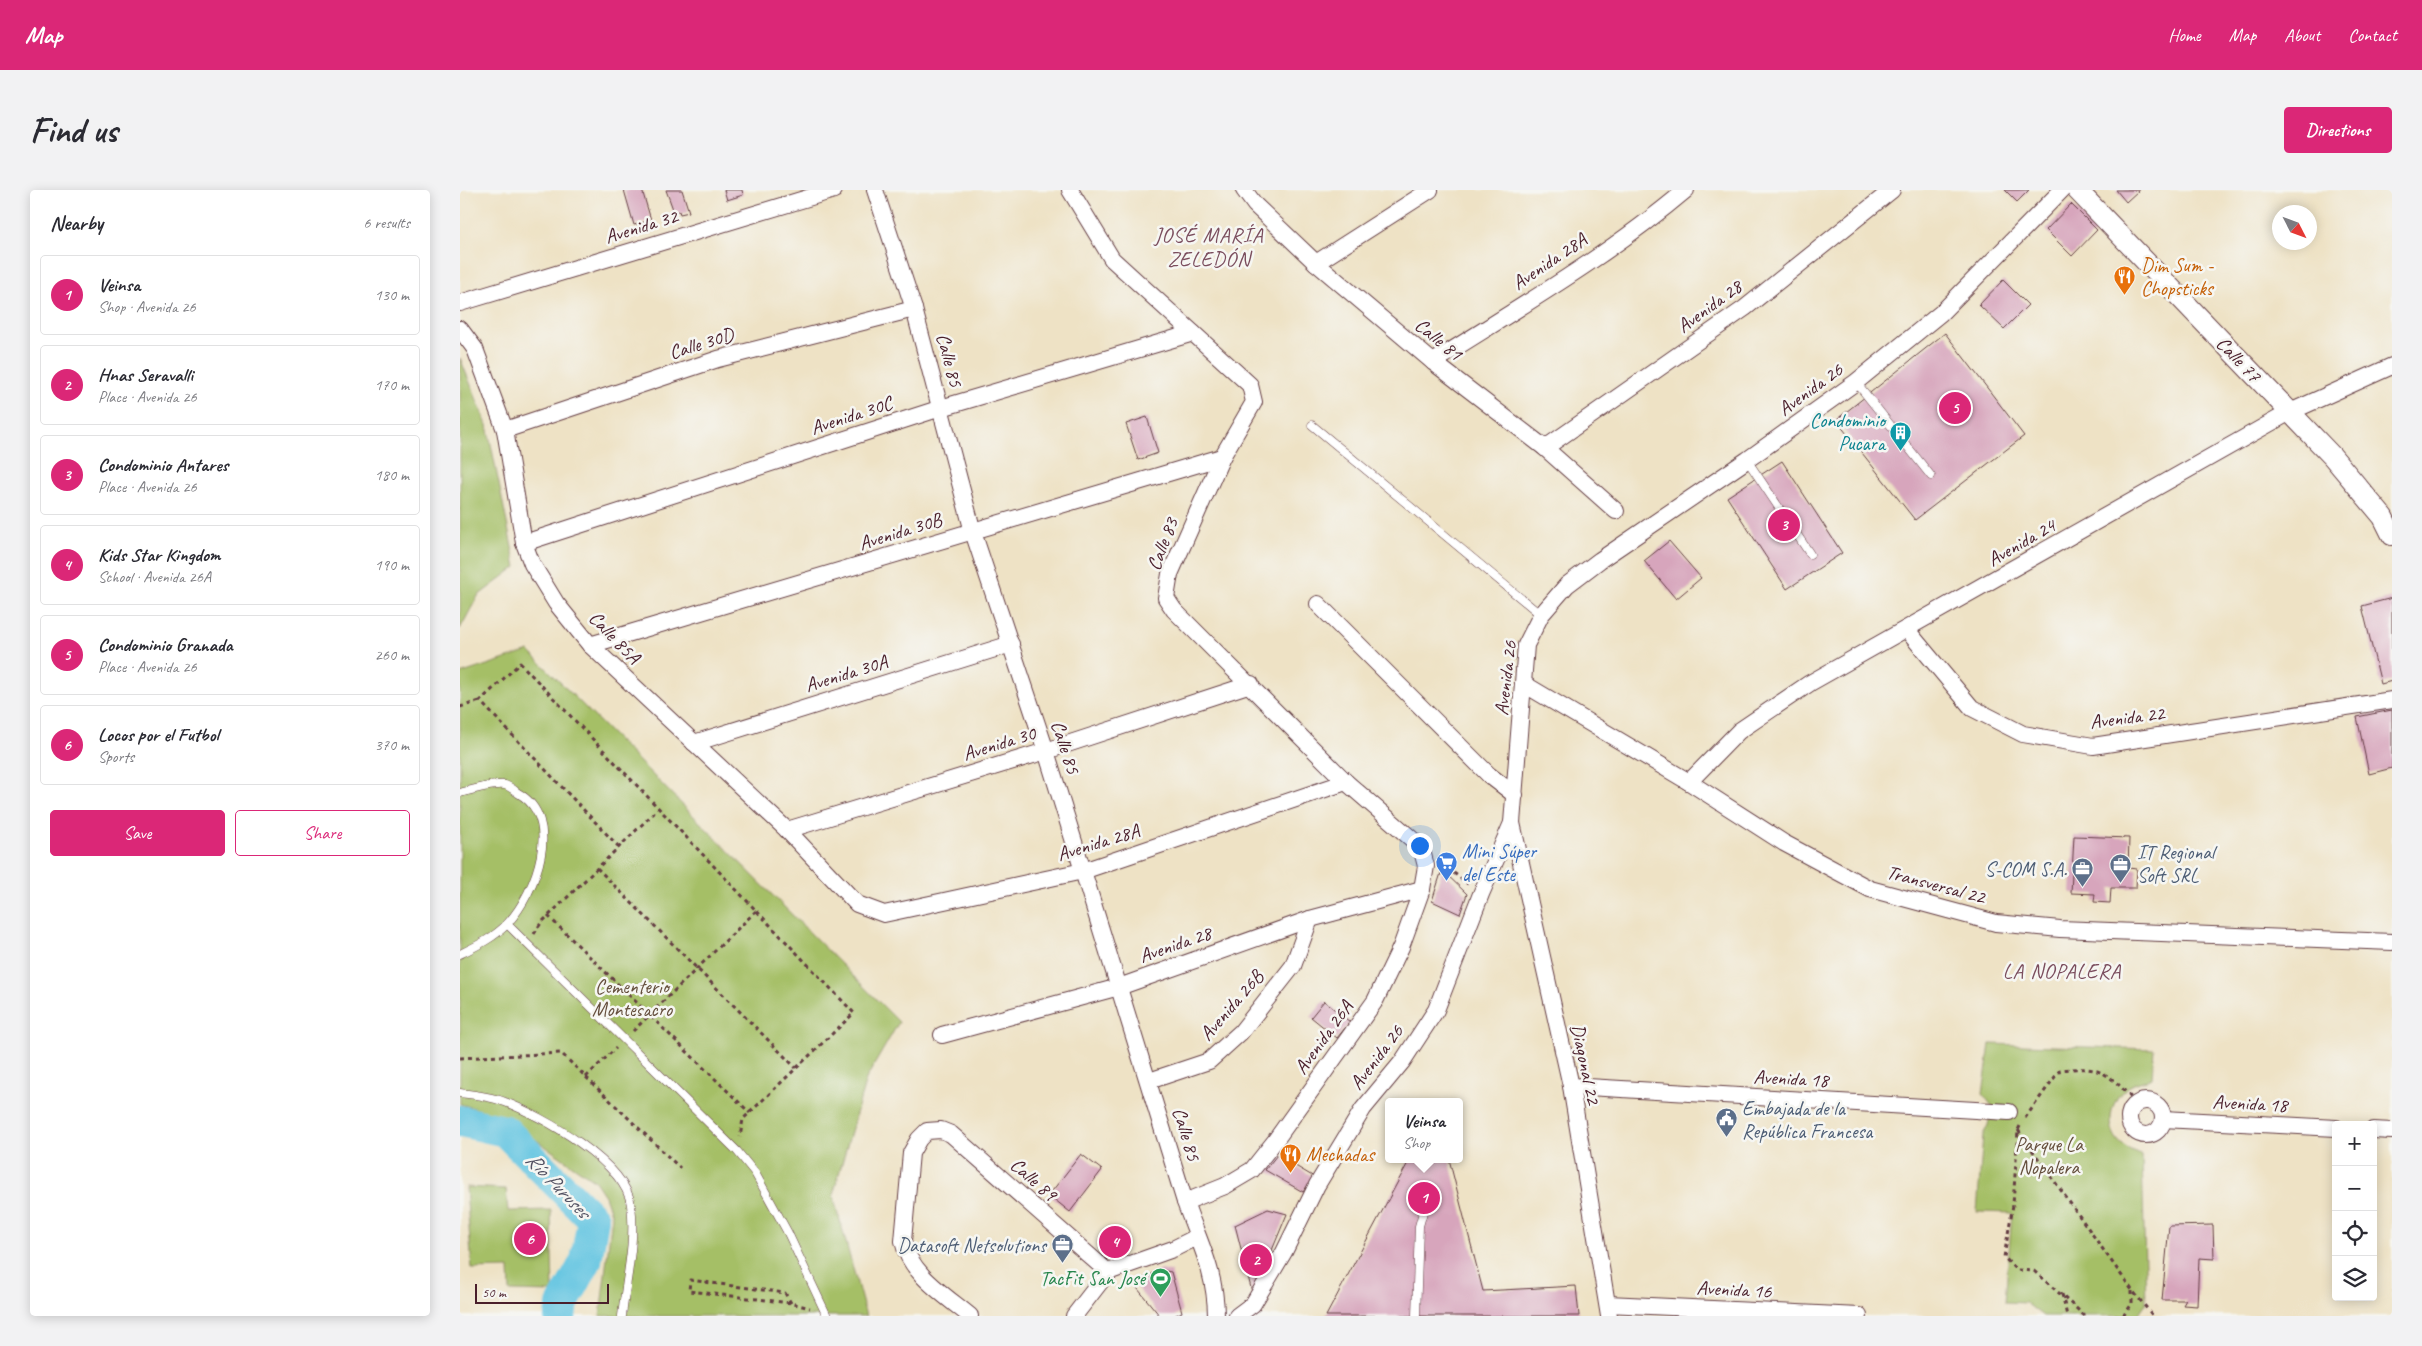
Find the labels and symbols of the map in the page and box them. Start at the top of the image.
street label: Avenida 32 [602,203,682,249]
north arrow [2272,205,2317,250]
district label: JOSÉ MARÍA ZELEDÓN [1153,222,1264,272]
street label: Avenida 28A [1507,227,1592,295]
place label: Dim Sum - Chopsticks [2141,253,2215,301]
restaurant icon: Dim Sum - Chopsticks [2113,265,2137,296]
street label: Avenida 28 [1672,273,1748,338]
street label: Calle 81 [1410,313,1468,367]
street label: Calle 30D [666,321,738,365]
street label: Calle 85 [930,331,969,391]
street label: Calle 77 [2211,331,2267,388]
street label: Avenida 26 [1773,357,1849,421]
pin: 5 [1939,389,1971,427]
street label: Avenida 30C [807,390,897,440]
place label: Condominio Pucara [1810,408,1887,456]
building icon: Condominio Pucara [1889,420,1913,451]
pin: 3 [1768,506,1800,544]
street label: Avenida 30B [856,507,946,556]
street label: Calle 83 [1141,512,1185,574]
street label: Avenida 24 [1983,512,2062,572]
street label: Calle 85A [583,606,647,670]
street label: Avenida 26 [1489,638,1523,717]
street label: Avenida 30A [802,649,891,698]
street label: Avenida 22 [2088,700,2168,734]
street label: Calle 85 [1045,717,1086,778]
street label: Avenida 30 [960,720,1040,766]
street label: Avenida 28A [1054,818,1143,867]
your location [1407,833,1433,859]
place label: Mini Súper del Este [1462,839,1538,887]
place label: IT Regional Soft SRL [2137,840,2218,888]
supermarket icon: Mini Súper del Este [1434,851,1458,882]
office icon: IT Regional Soft SRL [2109,852,2133,883]
place label: S-COM S.A. [1985,857,2067,882]
office icon: S-COM S.A. [2071,857,2095,888]
street label: Transversal 22 [1884,859,1990,910]
street label: Avenida 28 [1136,920,1216,968]
district label: LA NOPALERA [2003,958,2122,984]
street label: Avenida 26B [1194,964,1270,1046]
park label: Cementerio Montesacro [592,974,673,1022]
street label: Avenida 26A [1288,995,1359,1079]
street label: Avenida 26 [1344,1019,1409,1095]
street label: Diagonal 22 [1565,1022,1607,1109]
street label: Avenida 18 [1753,1064,1831,1093]
street label: Avenida 18 [2212,1089,2290,1118]
place label: Embajada de la República Francesa [1742,1096,1874,1144]
street label: Calle 85 [1167,1105,1207,1165]
public building icon: Embajada de la República Francesa [1714,1107,1738,1138]
park label: Parque La Nopalera [2015,1132,2084,1180]
restaurant icon: Mechadas [1278,1142,1302,1173]
place label: Mechadas [1306,1142,1376,1167]
water label: Río Puruses [520,1147,598,1226]
street label: Calle 89 [1005,1152,1064,1208]
pin: 1 [1408,1179,1440,1217]
pin: 6 [514,1220,546,1258]
pin: 4 [1099,1223,1131,1261]
place label: Datasoft Netsolutions [898,1233,1048,1258]
office icon: Datasoft Netsolutions [1050,1233,1074,1264]
pin: 2 [1240,1241,1272,1279]
place label: TacFit San José [1040,1266,1148,1291]
sports icon: TacFit San José [1149,1266,1173,1297]
street label: Avenida 16 [1696,1275,1773,1304]
scale bar [475,1281,609,1304]

